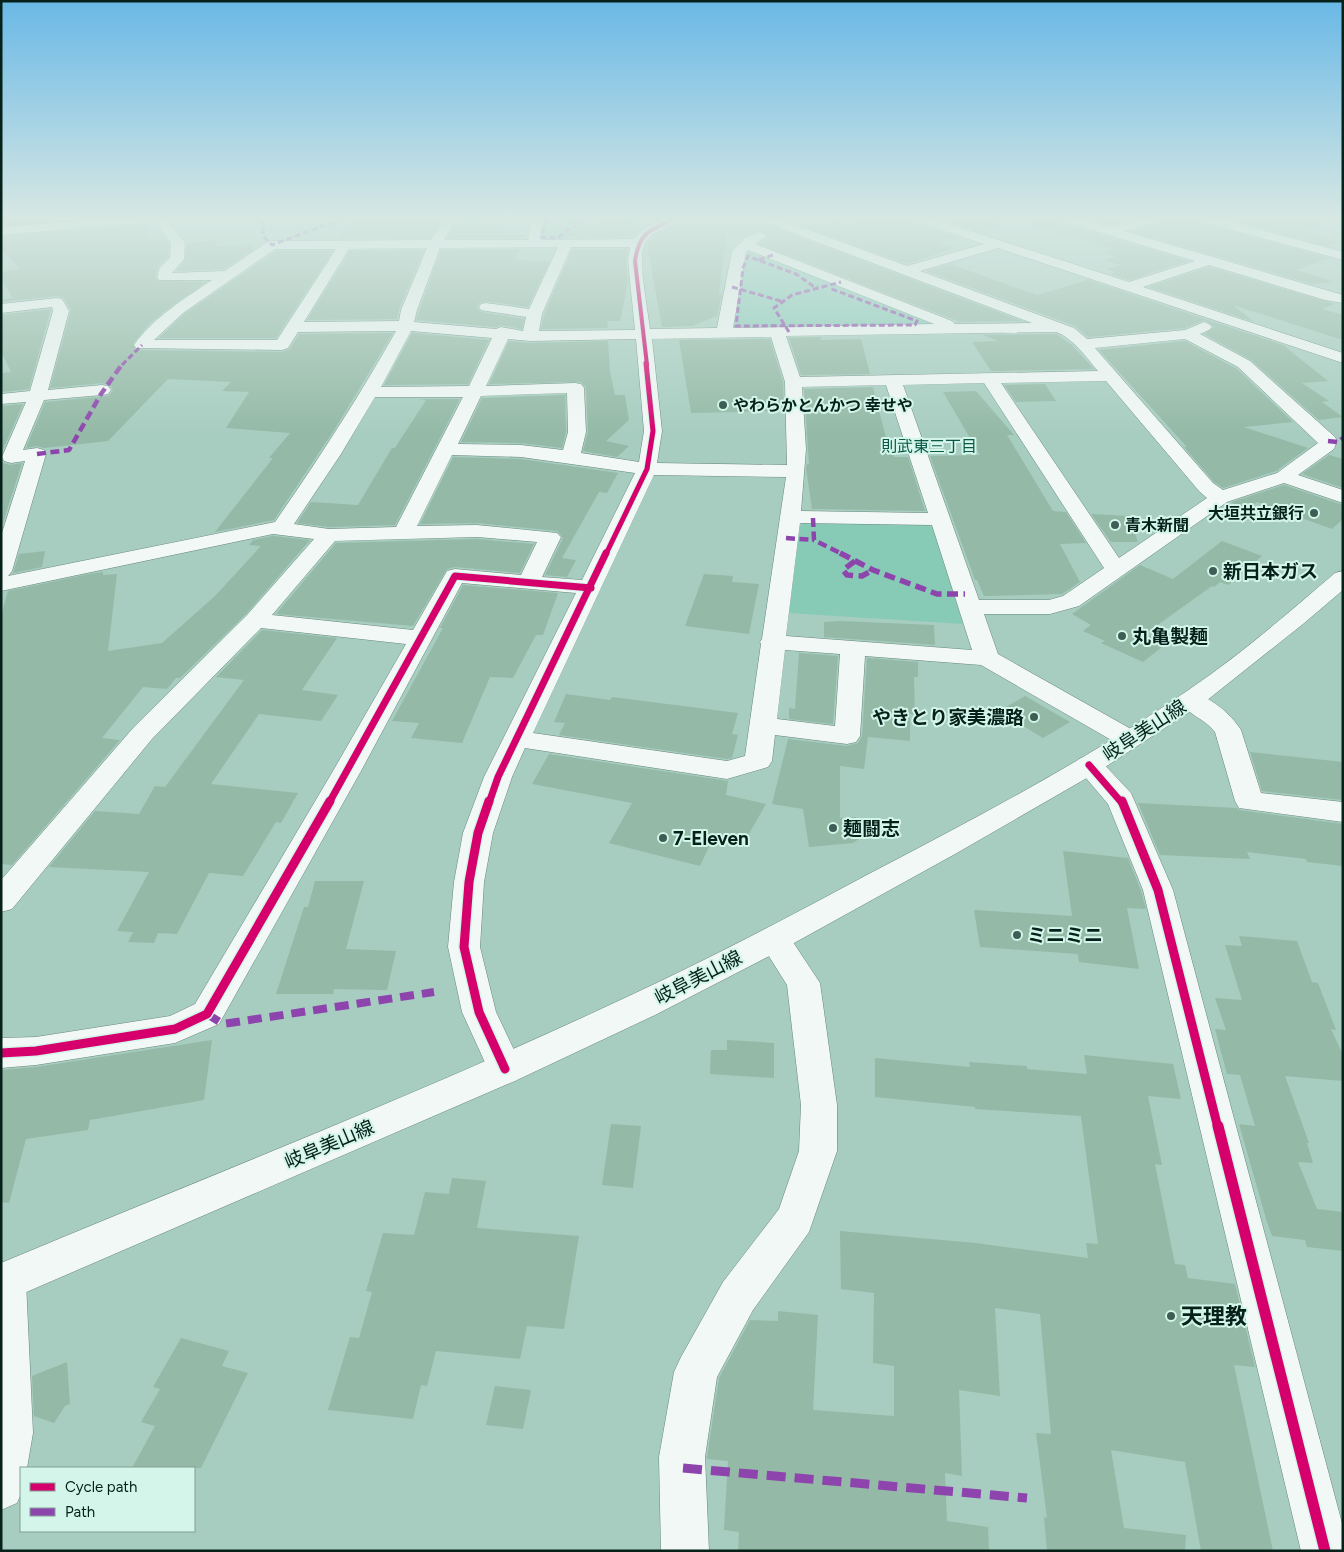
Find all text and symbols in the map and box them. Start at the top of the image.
place label: やわらかとんかつ 幸せや [733,396,913,415]
marker: やわらかとんかつ 幸せや [717,399,729,411]
district label: 則武東三丁目 [881,437,977,456]
place label: 大垣共立銀行 [1208,504,1304,523]
marker: 大垣共立銀行 [1308,507,1320,519]
place label: 青木新聞 [1125,516,1189,535]
marker: 青木新聞 [1109,519,1121,531]
place label: 新日本ガス [1223,560,1318,583]
marker: 新日本ガス [1207,565,1219,577]
place label: 丸亀製麺 [1132,625,1208,648]
marker: 丸亀製麺 [1116,630,1128,642]
street label: 岐阜美山線 [1098,695,1190,766]
place label: やきとり家美濃路 [872,706,1024,729]
marker: やきとり家美濃路 [1028,711,1040,723]
place label: 麺闘志 [843,817,900,840]
marker: 麺闘志 [827,822,839,834]
place label: 7-Eleven [673,827,749,850]
marker: 7-Eleven [657,832,669,844]
place label: ミニミニ [1027,924,1103,947]
marker: ミニミニ [1011,929,1023,941]
street label: 岐阜美山線 [651,946,746,1009]
street label: 岐阜美山線 [281,1115,377,1174]
place label: 天理教 [1181,1303,1247,1330]
marker: 天理教 [1165,1310,1177,1322]
legend [20,1467,195,1532]
text: Cycle path [65,1478,137,1496]
text: Path [65,1503,95,1521]

